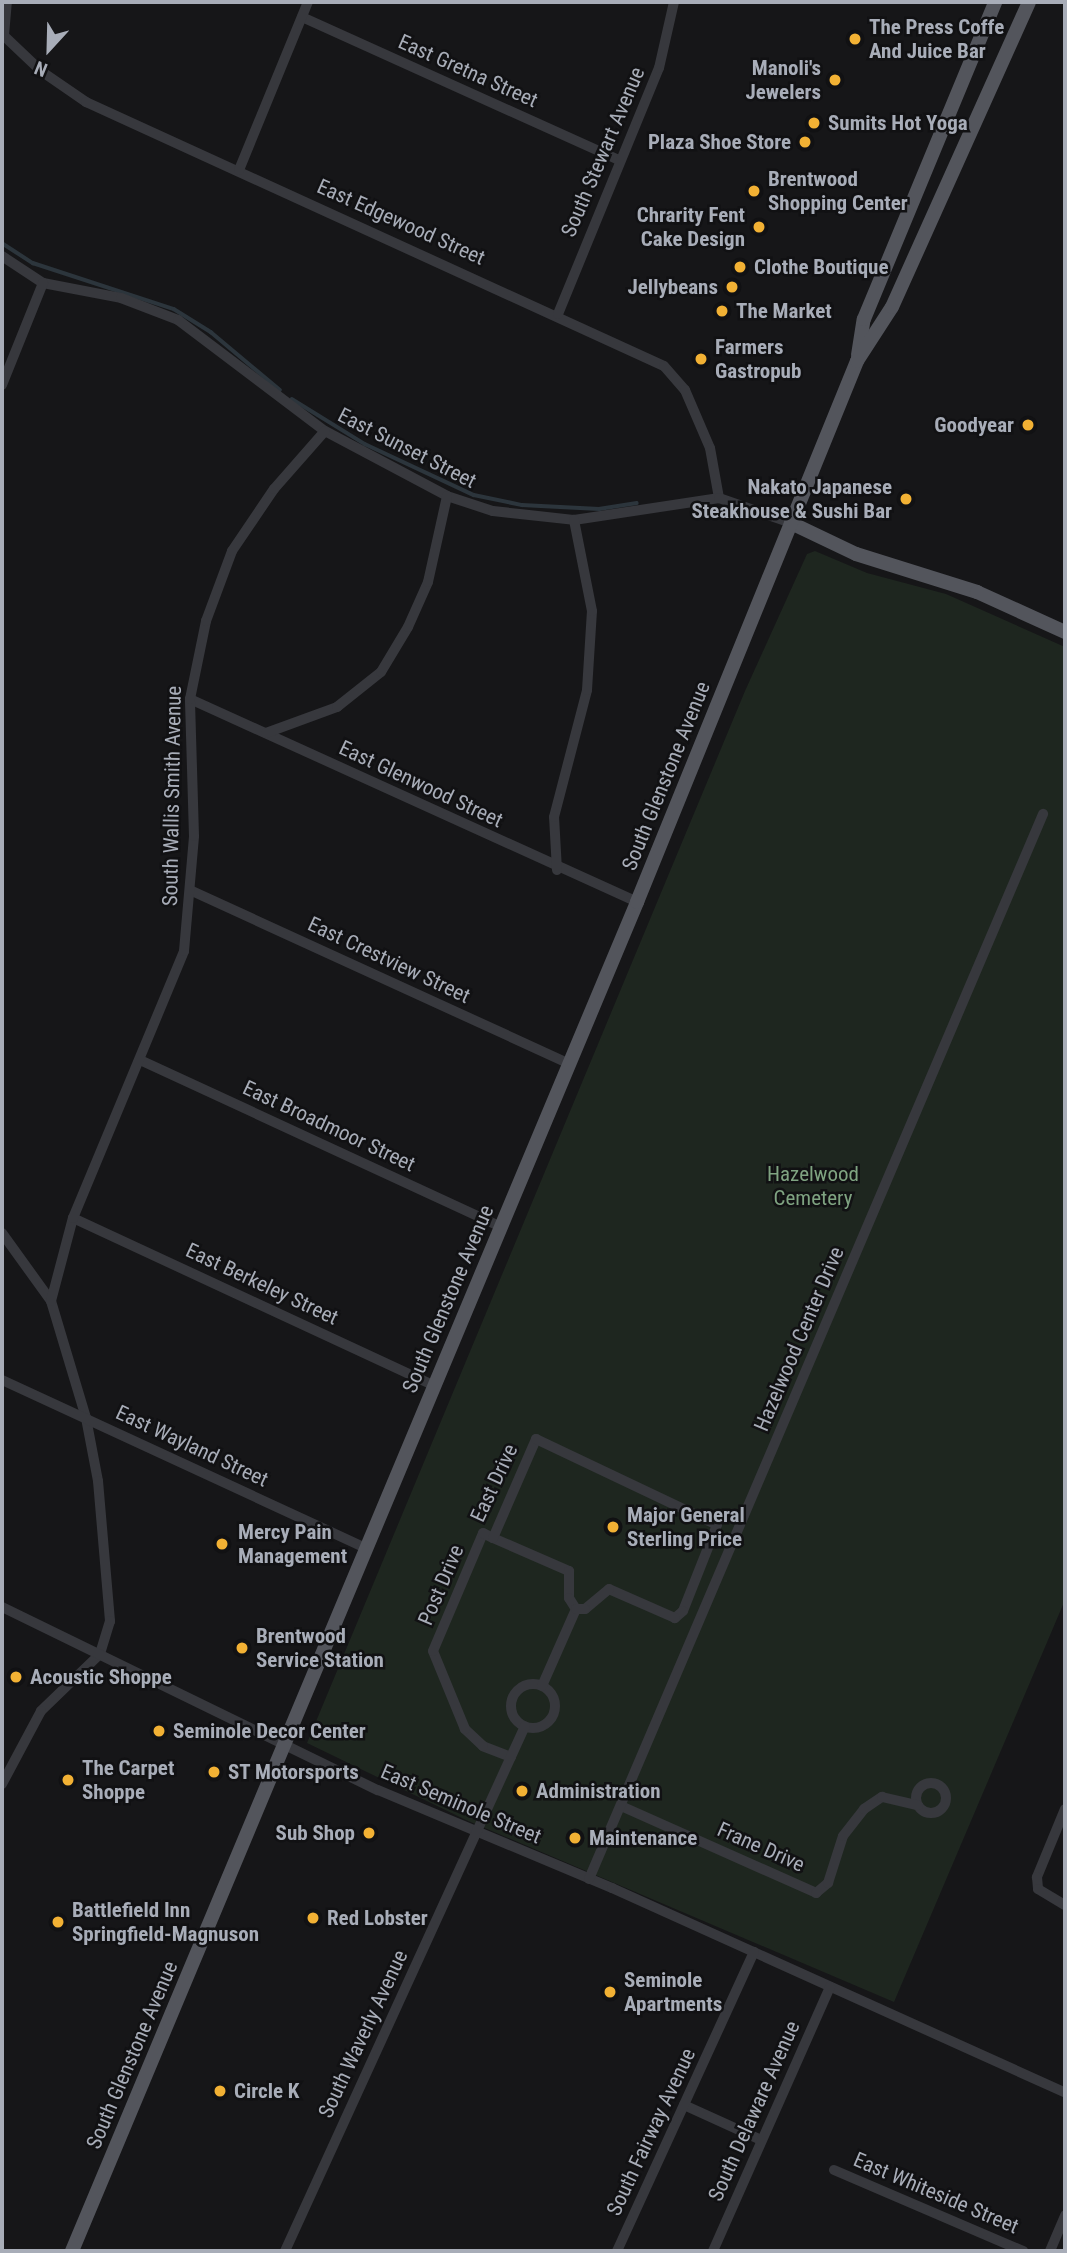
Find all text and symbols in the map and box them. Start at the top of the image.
north arrow [14,14,84,84]
place label: The Press Coffe And Juice Bar [869,14,1004,64]
street label: East Gretna Street [394,29,542,113]
marker: The Press Coffe And Juice Bar [847,31,863,47]
place label: Manoli's Jewelers [745,55,821,105]
text: N [31,56,51,82]
street label: South Stewart Avenue [556,63,650,241]
marker: Manoli's Jewelers [827,72,843,88]
place label: Sumits Hot Yoga [828,110,968,136]
marker: Sumits Hot Yoga [806,115,822,131]
place label: Plaza Shoe Store [648,129,791,155]
marker: Plaza Shoe Store [797,134,813,150]
place label: Brentwood Shopping Center [768,166,908,216]
street label: East Edgewood Street [313,174,489,270]
marker: Brentwood Shopping Center [746,183,762,199]
place label: Chrarity Fent Cake Design [637,202,745,252]
marker: Chrarity Fent Cake Design [751,219,767,235]
place label: Clothe Boutique [754,254,888,280]
marker: Clothe Boutique [732,259,748,275]
place label: Jellybeans [628,274,718,300]
marker: Jellybeans [724,279,740,295]
place label: The Market [736,298,832,324]
marker: The Market [714,303,730,319]
place label: Farmers Gastropub [715,334,801,384]
marker: Farmers Gastropub [693,351,709,367]
street label: East Sunset Street [334,402,480,494]
place label: Goodyear [934,412,1014,438]
marker: Goodyear [1020,417,1036,433]
place label: Nakato Japanese Steakhouse & Sushi Bar [691,474,892,524]
marker: Nakato Japanese Steakhouse & Sushi Bar [898,491,914,507]
street label: South Glenstone Avenue [617,678,715,874]
street label: South Wallis Smith Avenue [157,686,187,906]
street label: East Glenwood Street [335,735,507,833]
street label: East Crestview Street [304,911,474,1009]
street label: East Broadmoor Street [239,1075,419,1177]
park label: Hazelwood Cemetery [767,1161,859,1211]
street label: South Glenstone Avenue [397,1201,499,1397]
street label: East Berkeley Street [182,1238,342,1330]
street label: Hazelwood Center Drive [749,1243,849,1435]
street label: East Wayland Street [112,1400,272,1492]
street label: East Drive [465,1440,523,1526]
place label: Major General Sterling Price [627,1502,745,1552]
place label: Mercy Pain Management [238,1519,347,1569]
marker: Major General Sterling Price [605,1519,621,1535]
marker: Mercy Pain Management [212,1534,232,1554]
street label: Post Drive [413,1541,469,1629]
place label: Brentwood Service Station [256,1623,384,1673]
marker: Brentwood Service Station [234,1640,250,1656]
place label: Acoustic Shoppe [30,1664,172,1690]
marker: Acoustic Shoppe [8,1669,24,1685]
place label: Seminole Decor Center [173,1718,366,1744]
marker: Seminole Decor Center [151,1723,167,1739]
place label: The Carpet Shoppe [82,1755,174,1805]
place label: ST Motorsports [228,1759,359,1785]
street label: East Seminole Street [377,1759,545,1849]
marker: ST Motorsports [206,1764,222,1780]
marker: The Carpet Shoppe [60,1772,76,1788]
place label: Administration [536,1778,660,1804]
marker: Administration [514,1783,530,1799]
street label: Frane Drive [714,1817,808,1877]
place label: Sub Shop [276,1820,355,1846]
marker: Sub Shop [361,1825,377,1841]
place label: Maintenance [589,1825,697,1851]
marker: Maintenance [567,1830,583,1846]
place label: Battlefield Inn Springfield-Magnuson [72,1897,259,1947]
place label: Red Lobster [327,1905,428,1931]
marker: Red Lobster [305,1910,321,1926]
marker: Battlefield Inn Springfield-Magnuson [50,1914,66,1930]
street label: South Waverly Avenue [313,1946,413,2122]
street label: South Glenstone Avenue [81,1957,183,2153]
place label: Seminole Apartments [624,1967,722,2017]
marker: Seminole Apartments [602,1984,618,2000]
street label: South Delaware Avenue [703,2017,805,2205]
street label: South Fairway Avenue [601,2044,701,2220]
place label: Circle K [234,2078,299,2104]
marker: Circle K [212,2083,228,2099]
street label: East Whiteside Street [850,2147,1022,2239]

